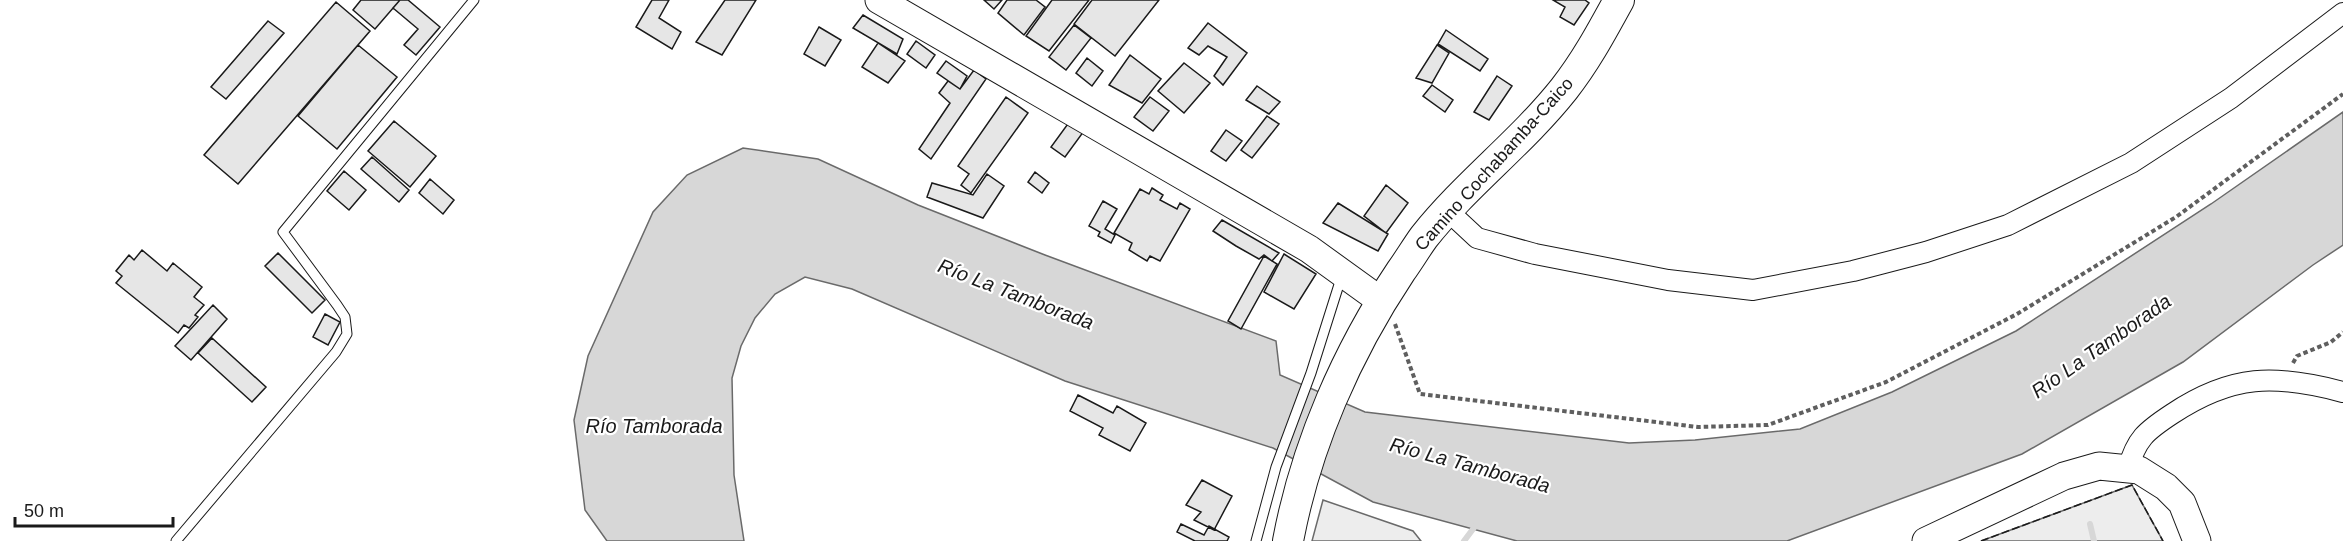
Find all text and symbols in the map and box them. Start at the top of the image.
street label: Camino Cochabamba-Caico [1411,73,1577,255]
water label: Río La Tamborada [935,254,1097,334]
water label: Río La Tamborada [2027,290,2175,402]
water label: Río Tamborada [585,415,723,437]
water label: Río La Tamborada [1388,433,1552,497]
scale bar [15,490,172,528]
text: 50 m [24,501,64,521]

